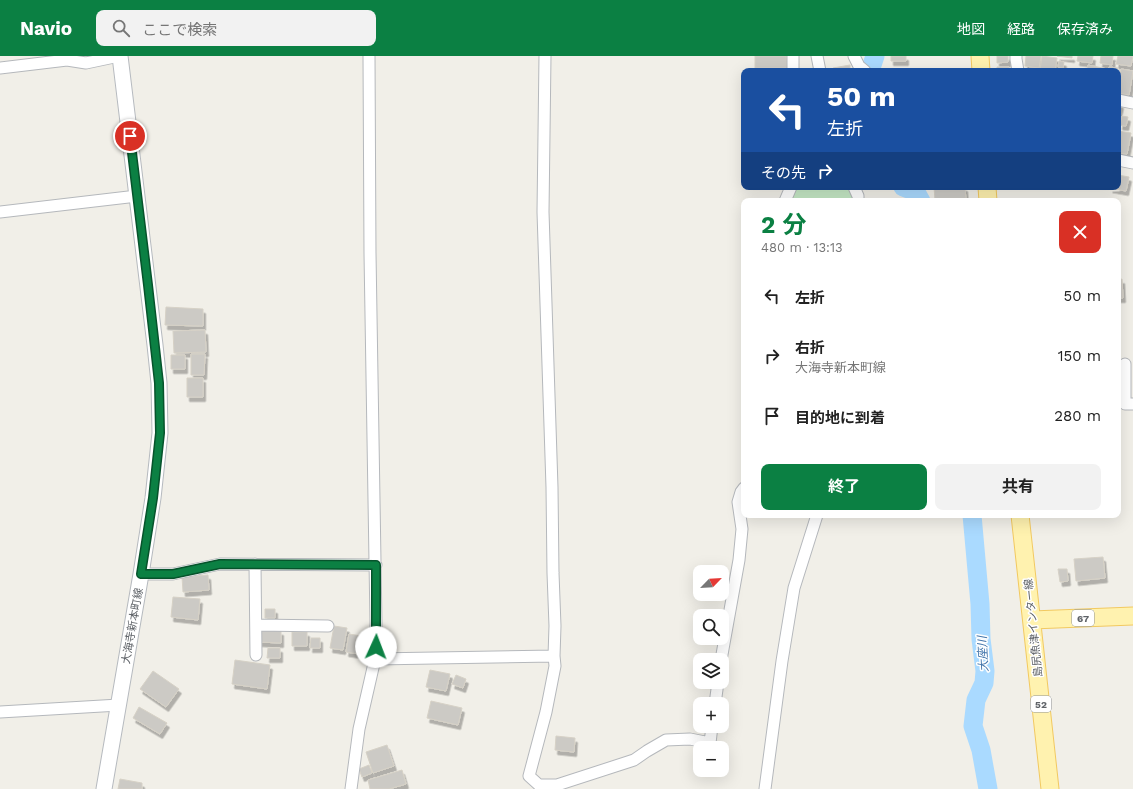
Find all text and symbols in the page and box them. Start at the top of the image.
search box [96,10,376,46]
text: Navio [20,17,72,40]
icon: search [110,17,132,39]
text: ここで検索 [142,21,217,39]
text: 地図 [957,21,985,37]
text: 経路 [1007,21,1035,37]
text: 保存済み [1057,21,1113,37]
text: 50 m [827,80,896,113]
icon: left [761,84,813,136]
text: 左折 [827,118,863,139]
pin [113,119,147,153]
icon: arrive [119,125,141,147]
icon: right [814,160,836,182]
text: その先 [761,164,806,182]
text: 2 分 [761,211,806,239]
button: close [1059,211,1101,253]
text: 480 m · 13:13 [761,240,843,255]
icon: left [761,285,783,307]
text: 50 m [1064,287,1101,305]
text: 左折 [795,289,825,307]
text: 右折 [795,339,825,357]
icon: right [761,345,783,367]
text: 150 m [1058,347,1101,365]
text: 大海寺新本町線 [795,360,886,375]
icon: arrive [761,405,783,427]
text: 280 m [1054,407,1101,425]
text: 目的地に到着 [795,409,885,427]
button: 終了 [761,464,927,510]
button: 共有 [935,464,1101,510]
north arrow [693,565,729,601]
map controls [693,565,729,777]
street label: 島尻魚津インター線 [1022,578,1045,678]
street label: 大海寺新本町線 [119,587,146,665]
button: search [693,609,729,645]
road number: 67 [1072,610,1094,626]
position arrow [355,626,397,668]
water label: 大座川 [975,634,991,672]
button: layers [693,653,729,689]
road number: 52 [1031,696,1051,712]
button: + [693,697,729,733]
button: − [693,741,729,777]

